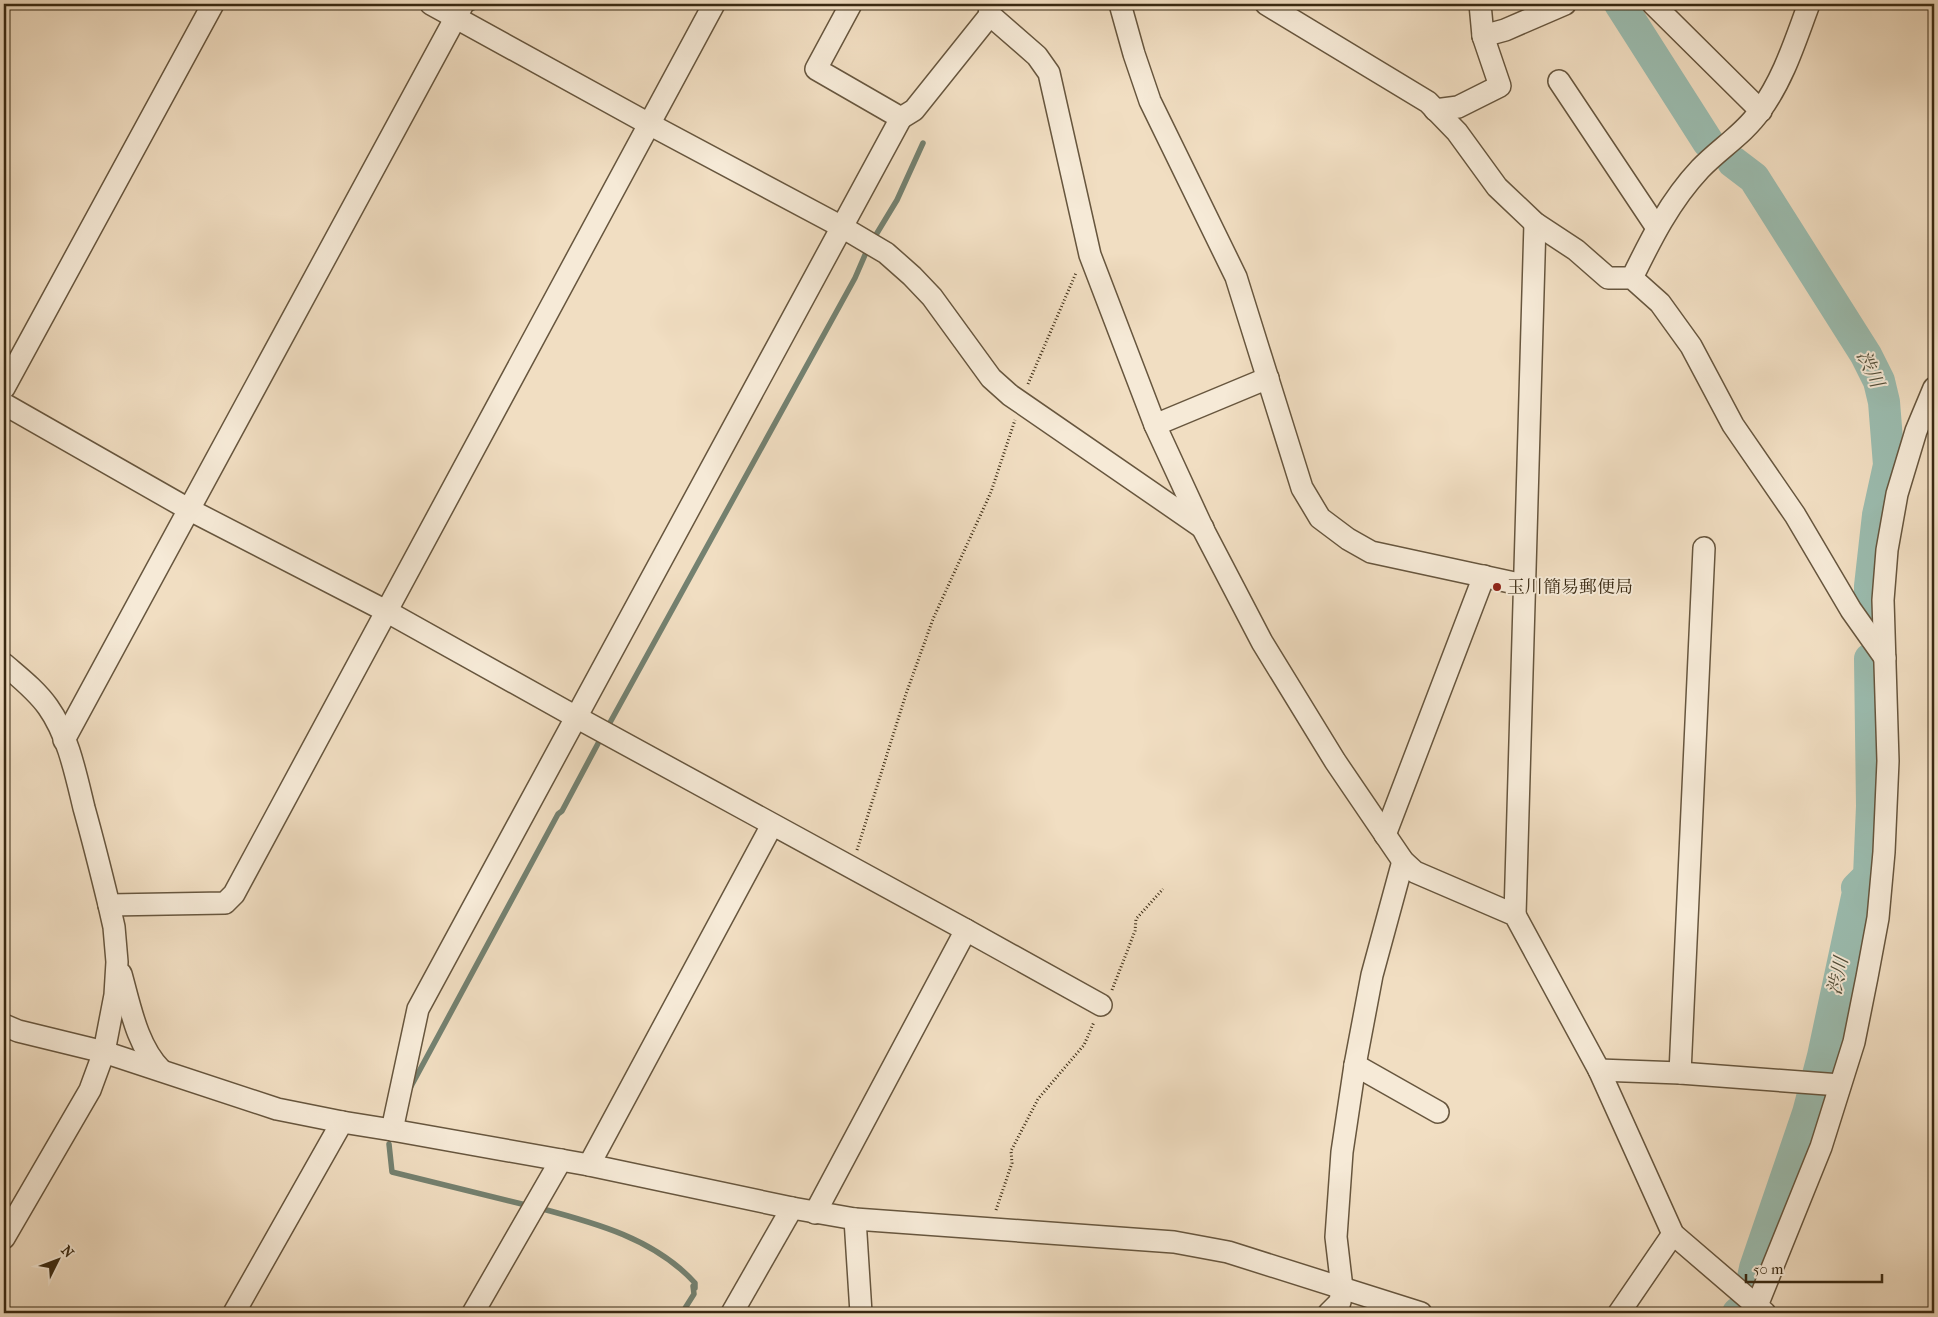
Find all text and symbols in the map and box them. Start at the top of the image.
water label: 渋川 [1852,347,1889,393]
place label: 玉川簡易郵便局 [1507,577,1633,598]
marker: 玉川簡易郵便局 [1491,581,1503,593]
water label: 渋川 [1823,953,1853,997]
north arrow [32,1234,82,1284]
text: N [57,1242,77,1262]
scale bar [1746,1252,1882,1284]
text: 50 m [1753,1260,1784,1278]

